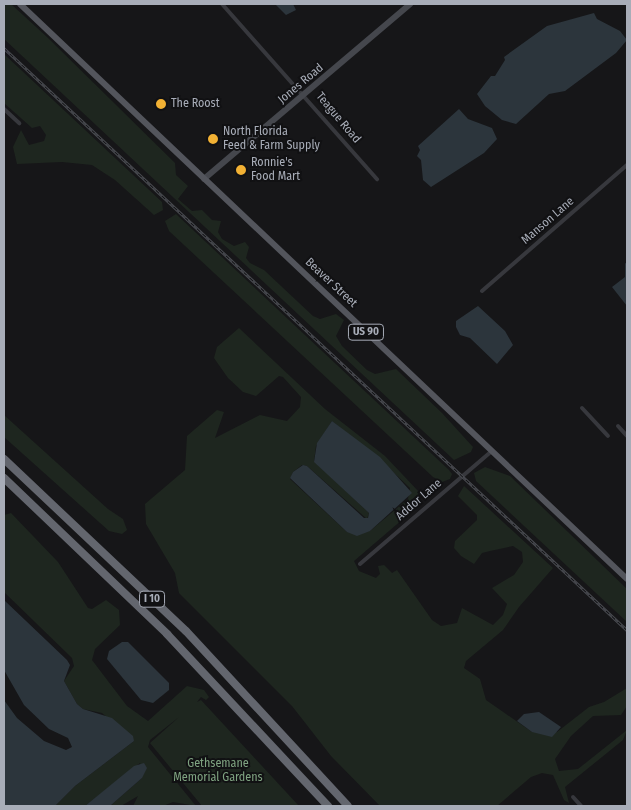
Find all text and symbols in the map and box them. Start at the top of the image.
street label: Jones Road [275,61,327,107]
street label: Teague Road [313,90,363,146]
place label: The Roost [171,97,220,111]
marker: The Roost [155,98,167,110]
place label: North Florida Feed & Farm Supply [223,125,320,153]
marker: North Florida Feed & Farm Supply [207,133,219,145]
place label: Ronnie's Food Mart [251,156,300,184]
marker: Ronnie's Food Mart [235,164,247,176]
street label: Manson Lane [519,194,577,248]
street label: Beaver Street [302,255,360,311]
road number: US 90 [347,324,385,341]
street label: Addor Lane [393,476,445,524]
road number: I 10 [138,590,166,608]
park label: Gethsemane Memorial Gardens [173,757,263,785]

